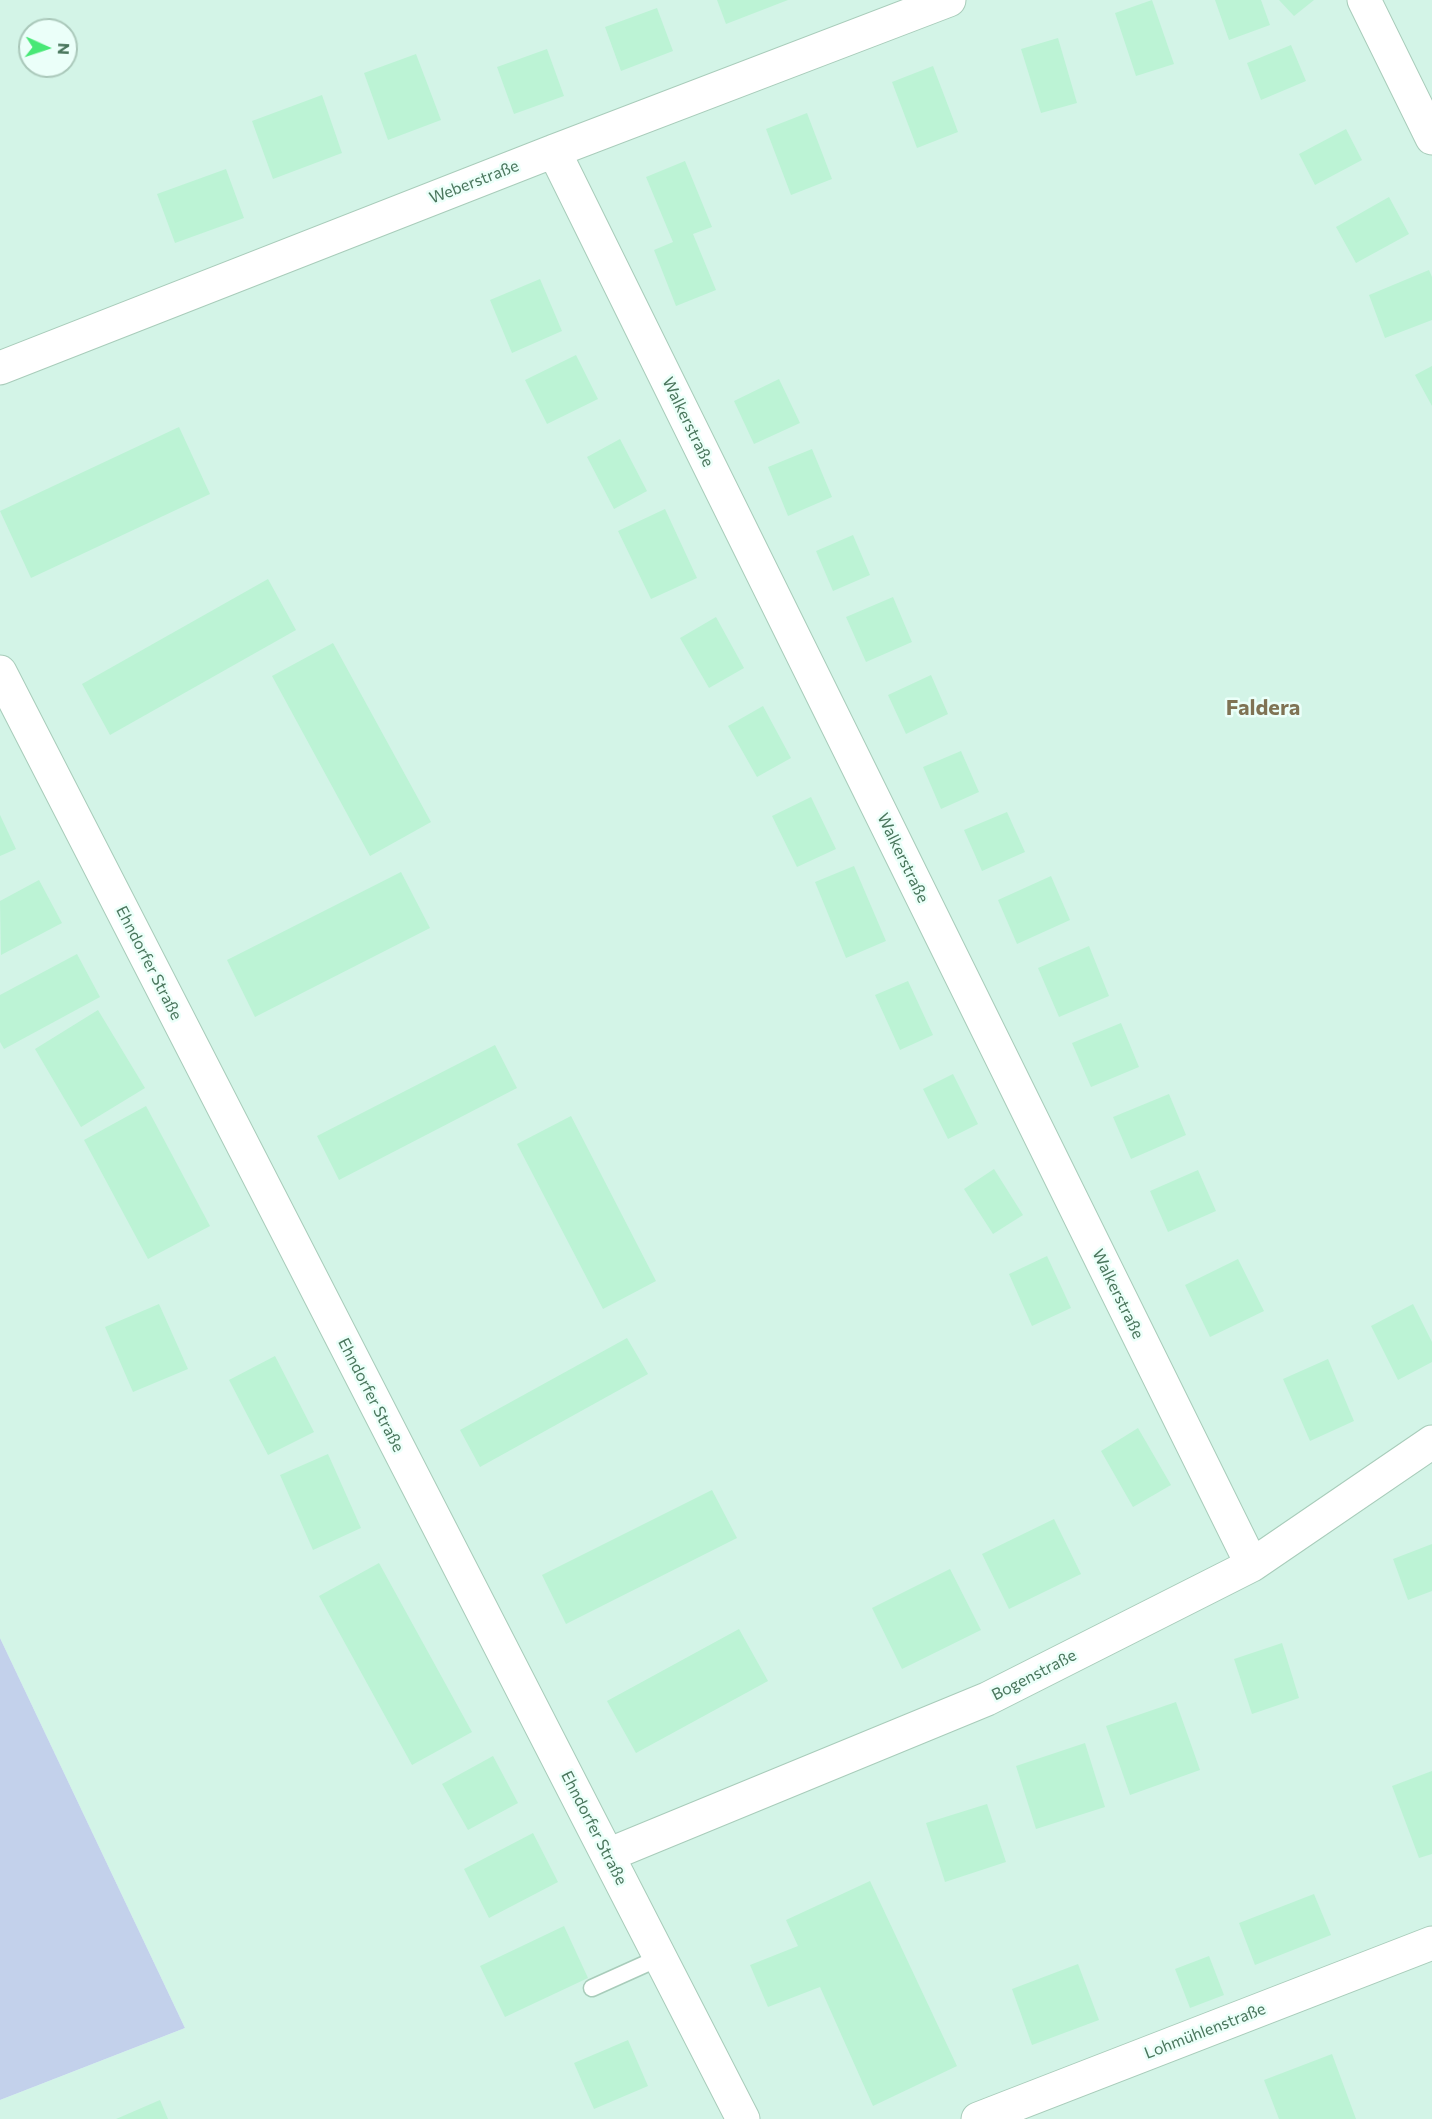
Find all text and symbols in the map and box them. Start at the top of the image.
north arrow [18,18,78,78]
text: N [55,42,74,55]
street label: Weberstraße [427,156,521,208]
street label: Walkerstraße [658,374,718,470]
district label: Faldera [1226,695,1300,721]
street label: Walkerstraße [873,810,933,906]
street label: Ehndorfer Straße [112,903,186,1023]
street label: Walkerstraße [1088,1246,1148,1342]
street label: Ehndorfer Straße [334,1335,408,1455]
street label: Bogenstraße [988,1645,1080,1705]
street label: Ehndorfer Straße [557,1768,631,1888]
street label: Lohmühlenstraße [1142,1999,1268,2063]

